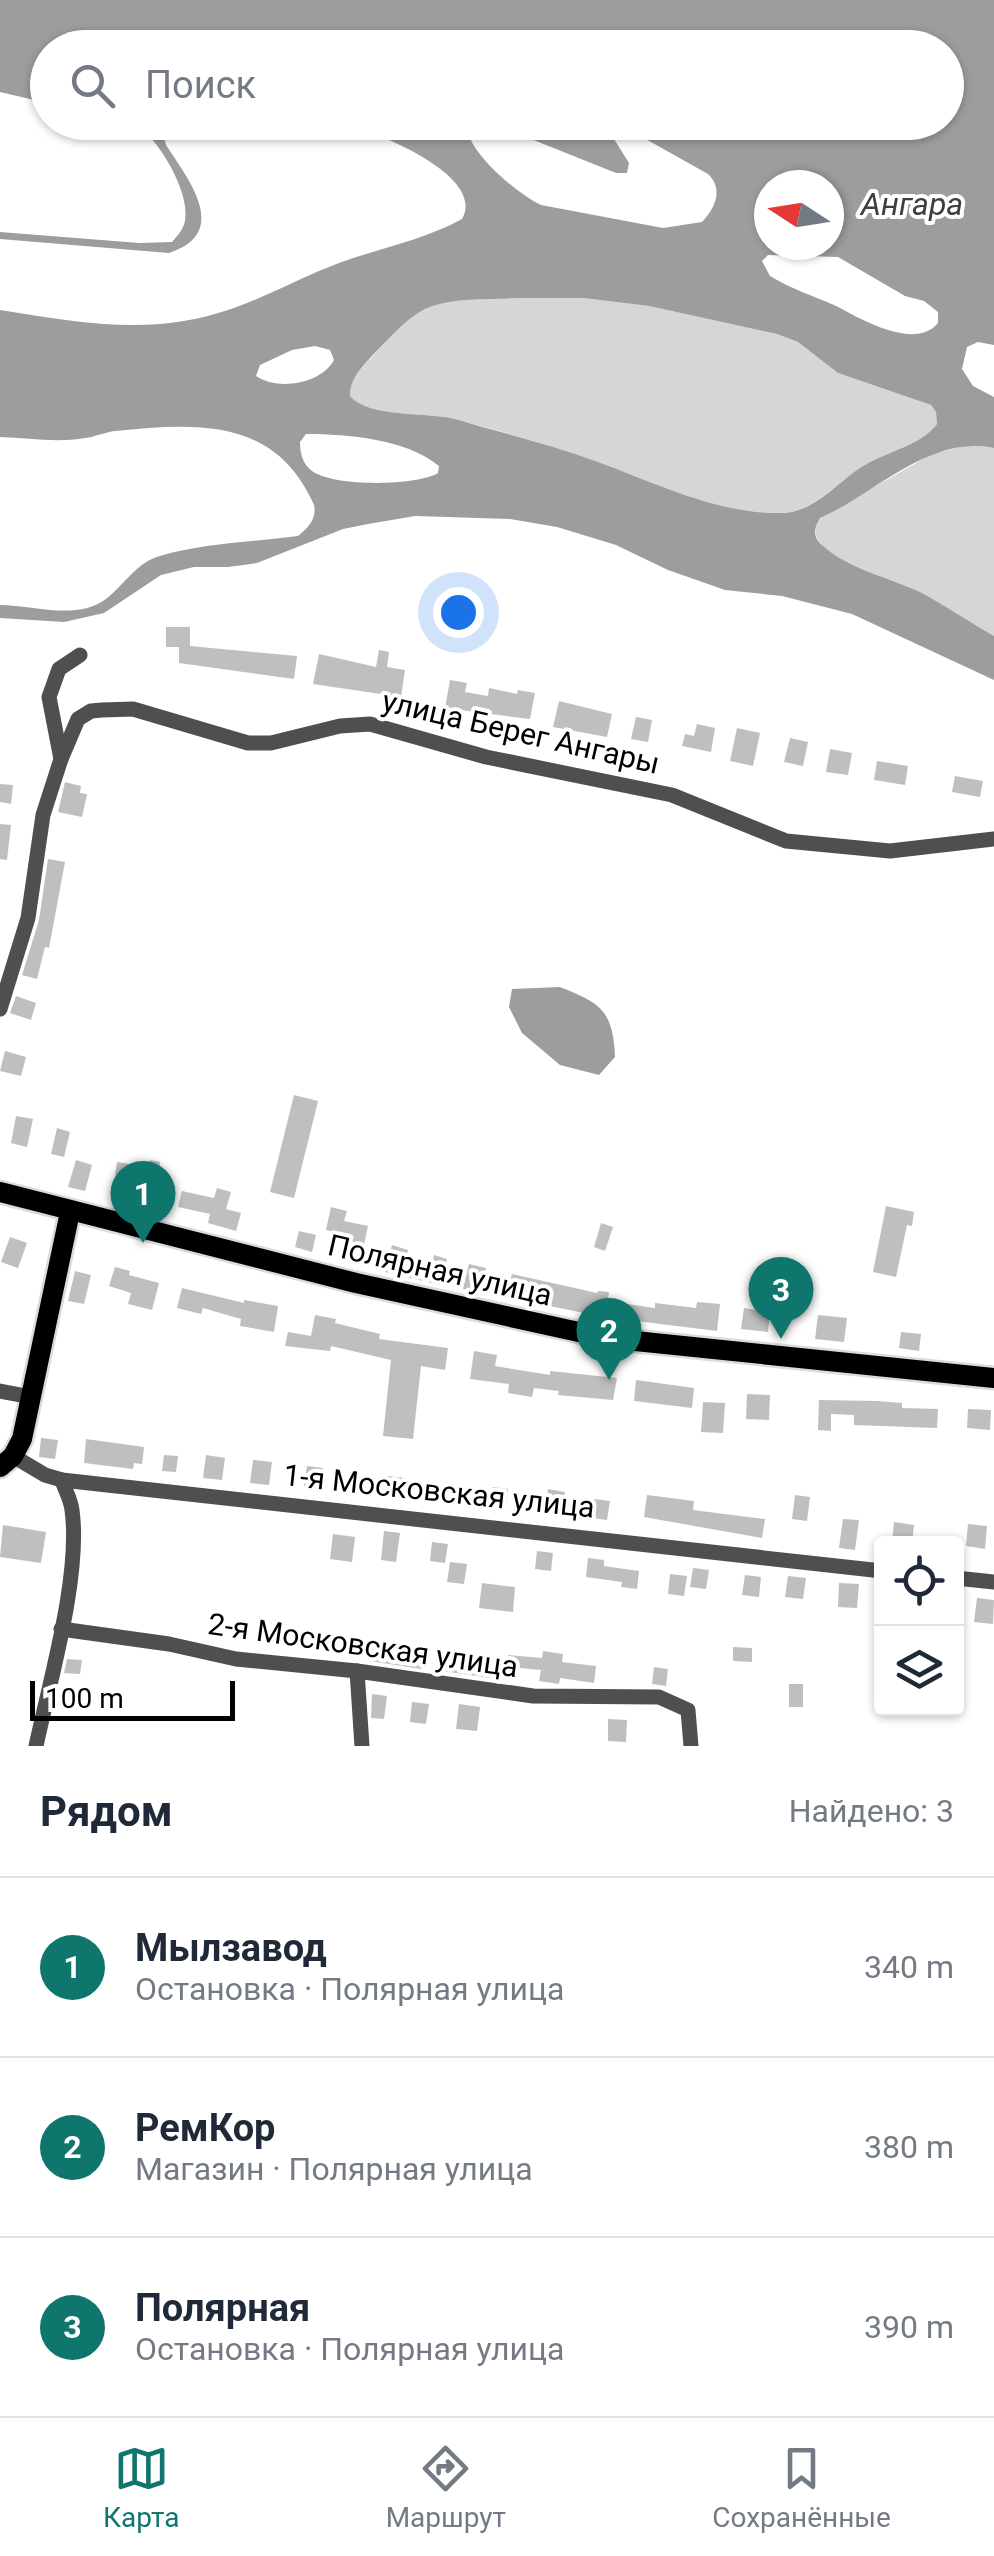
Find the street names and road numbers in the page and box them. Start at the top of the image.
street label: улица Берег Ангары [379,683,663,781]
street label: Полярная улица [325,1227,555,1313]
street label: 1-я Московская улица [282,1457,596,1525]
street label: 2-я Московская улица [206,1606,520,1684]

